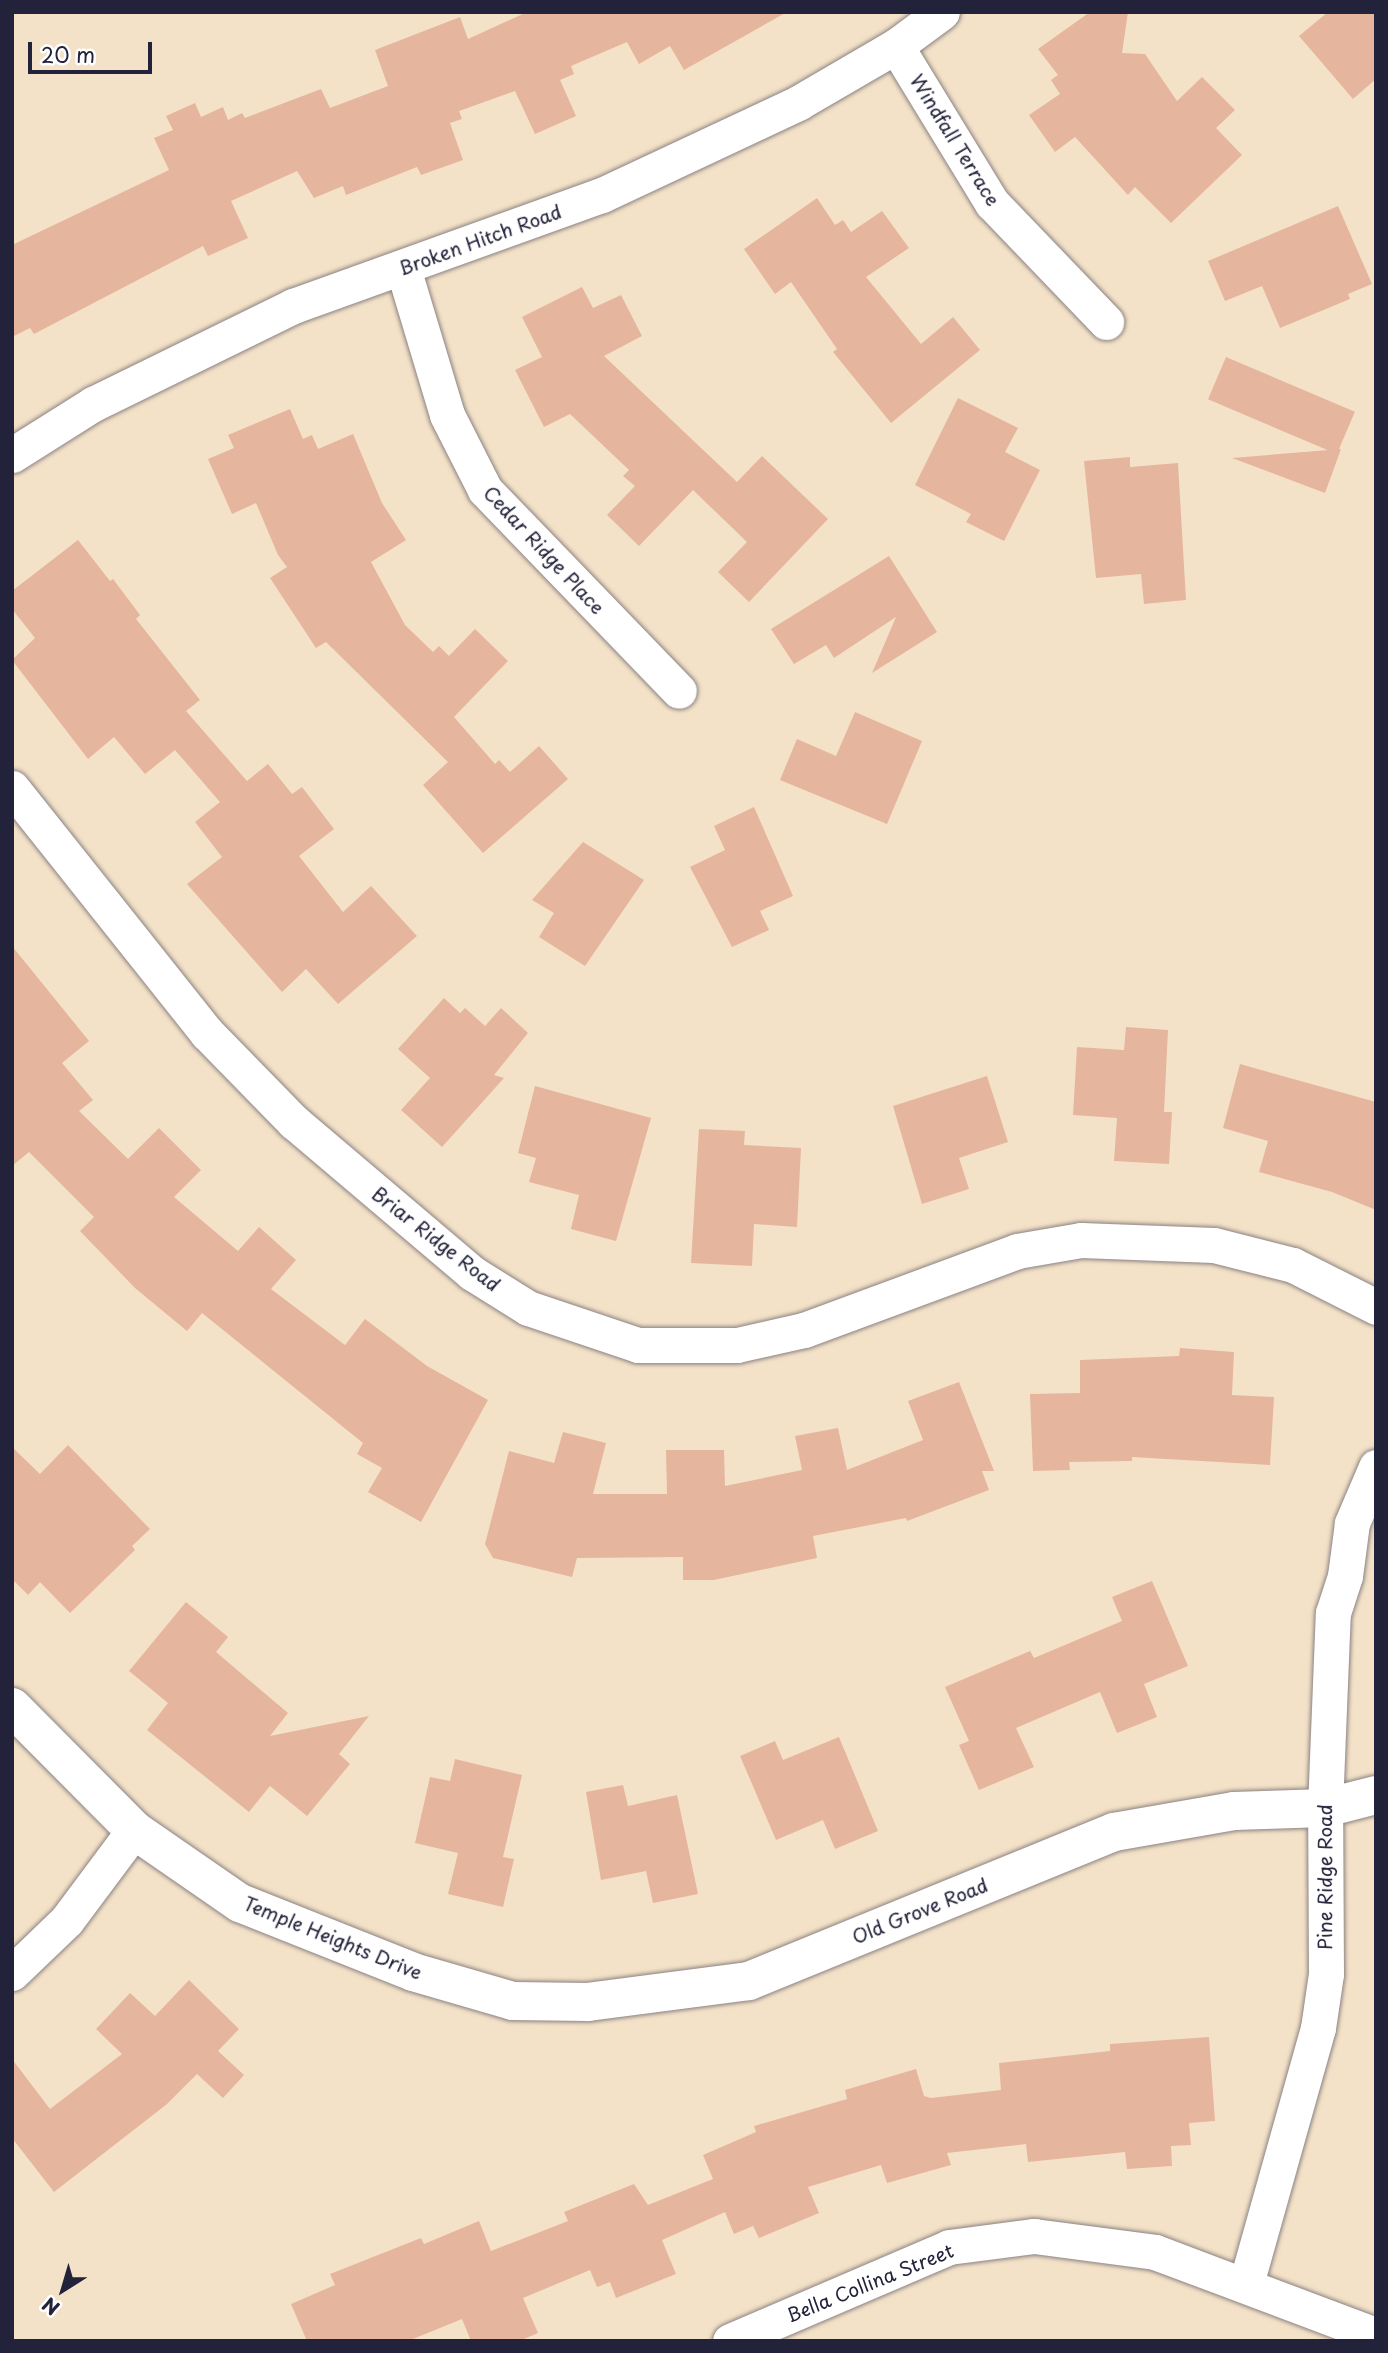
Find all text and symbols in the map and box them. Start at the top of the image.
scale bar [32,28,156,72]
text: 20 m [41,38,95,70]
street label: Windfall Terrace [905,70,1005,210]
street label: Broken Hitch Road [395,200,565,280]
street label: Cedar Ridge Place [479,482,609,618]
street label: Briar Ridge Road [367,1182,505,1296]
street label: Pine Ridge Road [1314,1803,1336,1951]
street label: Old Grove Road [848,1873,992,1949]
street label: Temple Heights Drive [240,1891,426,1985]
street label: Bella Collina Street [783,2239,957,2327]
north arrow [28,2255,98,2325]
text: N [36,2291,65,2322]

